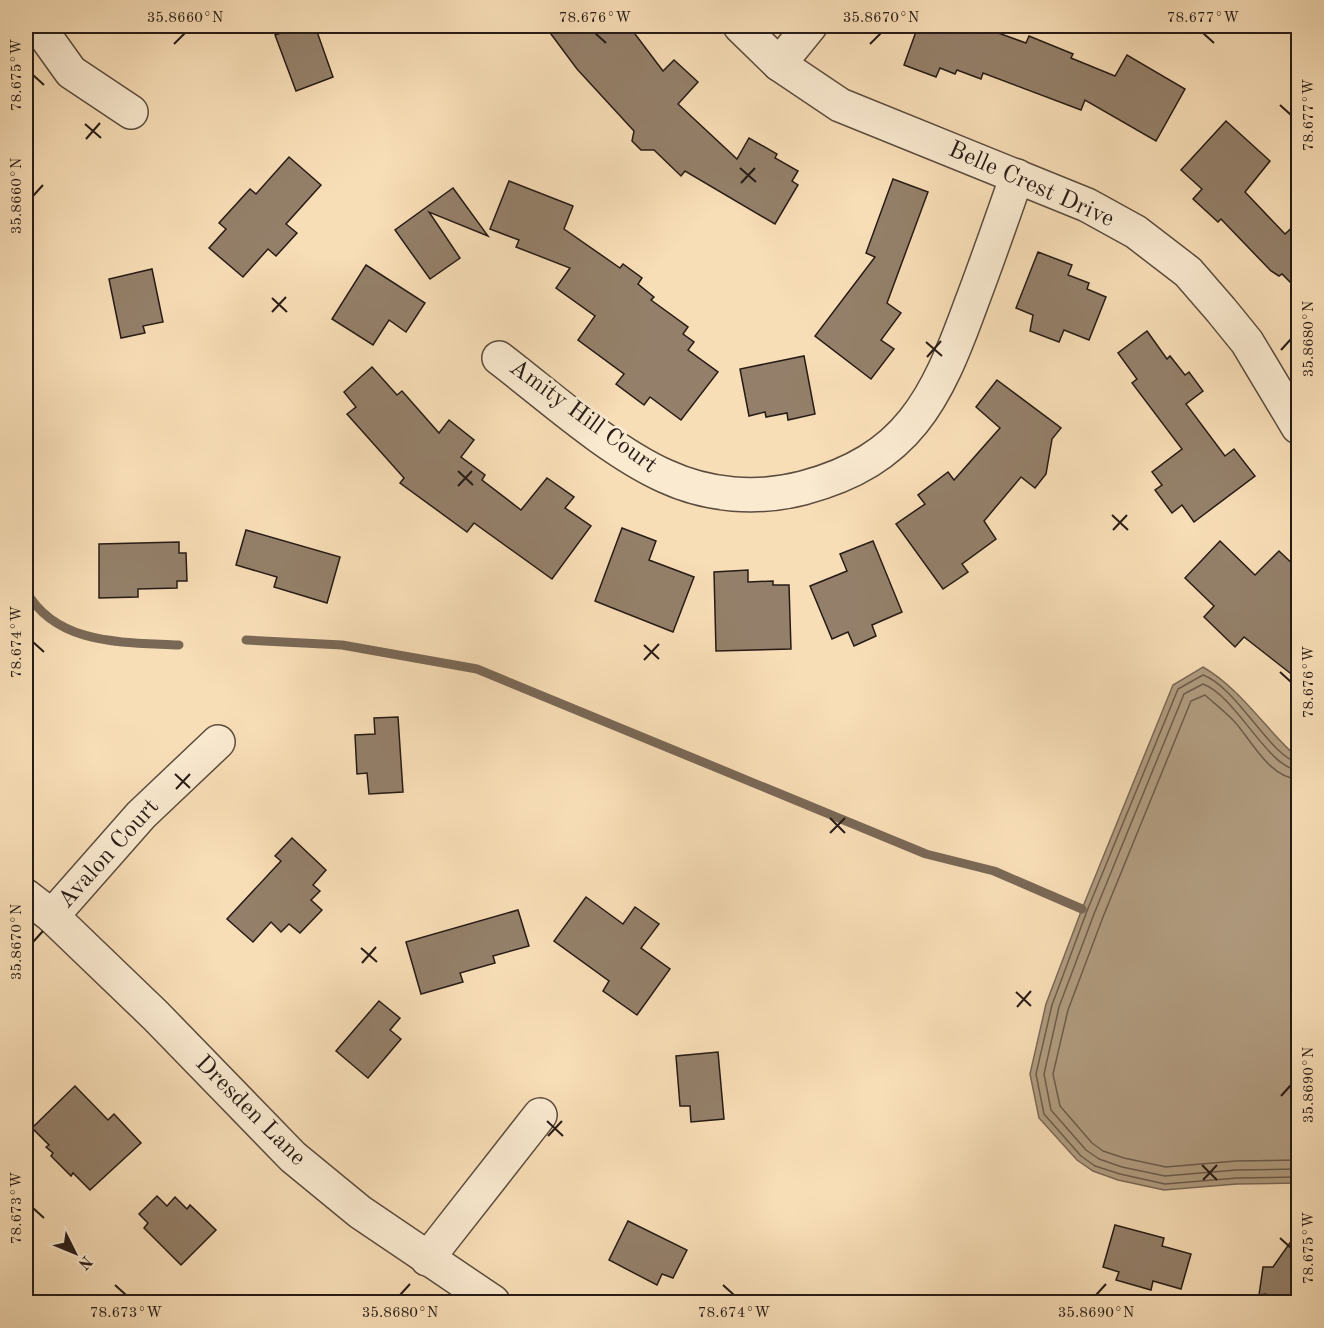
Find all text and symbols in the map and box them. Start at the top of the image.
text: 35.8660°N [147,11,224,26]
text: 78.676°W [559,11,631,26]
text: 35.8670°N [843,11,920,26]
text: 78.677°W [1167,11,1239,26]
text: 78.675°W [10,39,25,111]
text: 78.677°W [1302,79,1317,151]
street label: Belle Crest Drive [945,138,1117,232]
text: 35.8660°N [10,157,25,234]
text: 35.8680°N [1302,300,1317,377]
street label: Amity Hill Court [505,356,661,478]
text: 78.674°W [10,606,25,678]
text: 78.676°W [1302,646,1317,718]
street label: Avalon Court [54,795,164,913]
text: 35.8670°N [10,903,25,980]
text: 35.8690°N [1302,1046,1317,1123]
street label: Dresden Lane [190,1051,310,1171]
text: 78.673°W [10,1172,25,1244]
text: 78.675°W [1302,1212,1317,1284]
north arrow [45,1223,105,1283]
text: N [74,1252,95,1272]
text: 78.673°W [90,1306,162,1321]
text: 35.8680°N [362,1306,439,1321]
text: 78.674°W [698,1306,770,1321]
text: 35.8690°N [1058,1306,1135,1321]

